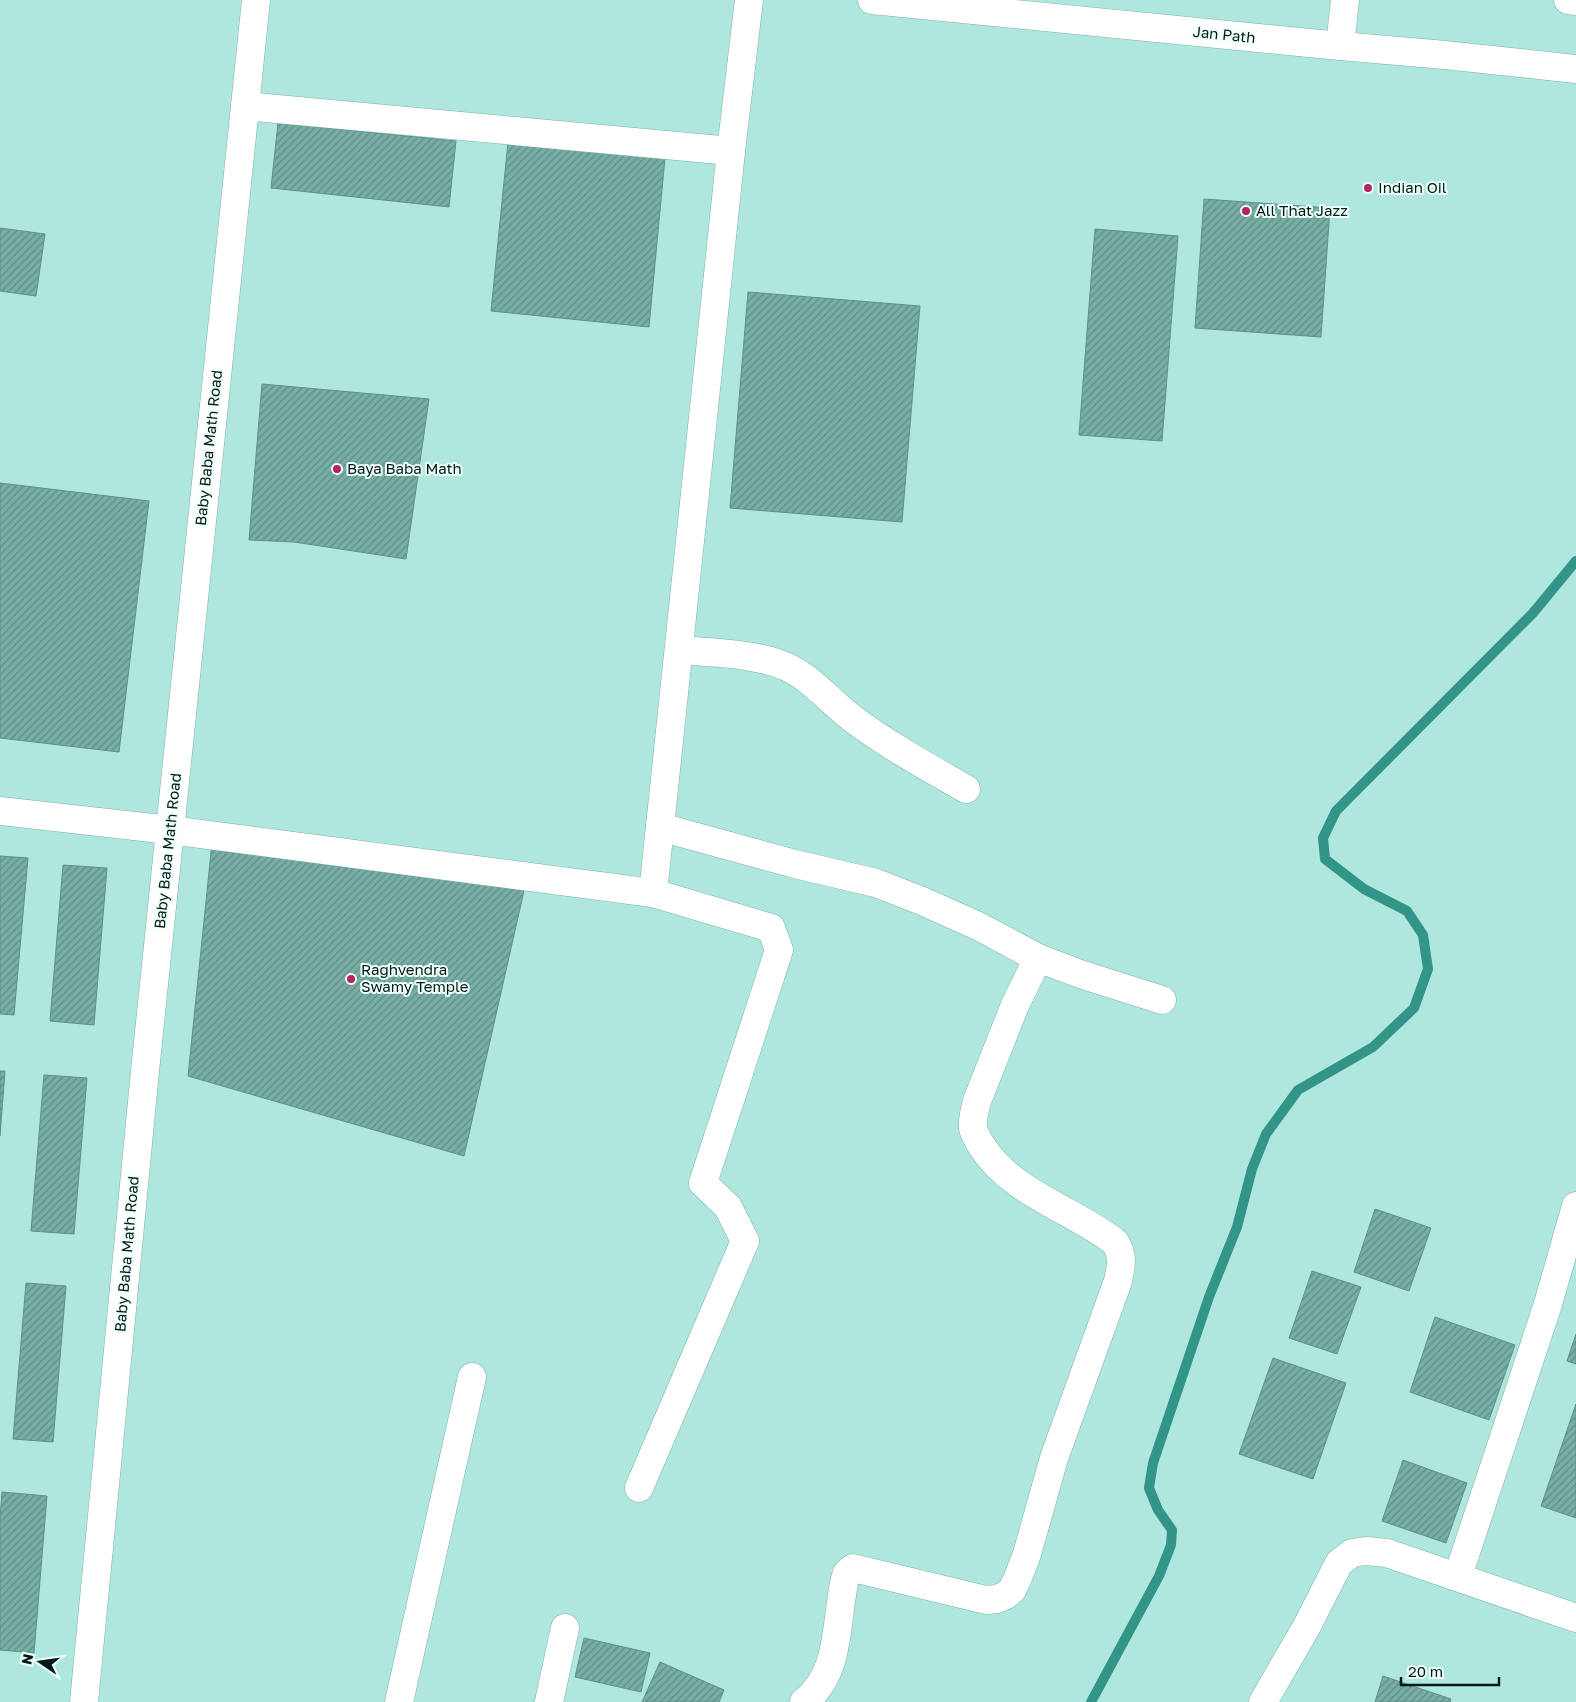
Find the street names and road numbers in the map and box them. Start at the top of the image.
street label: Jan Path [1192,22,1256,46]
street label: Baby Baba Math Road [191,369,225,527]
street label: Baby Baba Math Road [150,772,184,930]
street label: Baby Baba Math Road [110,1175,142,1333]

